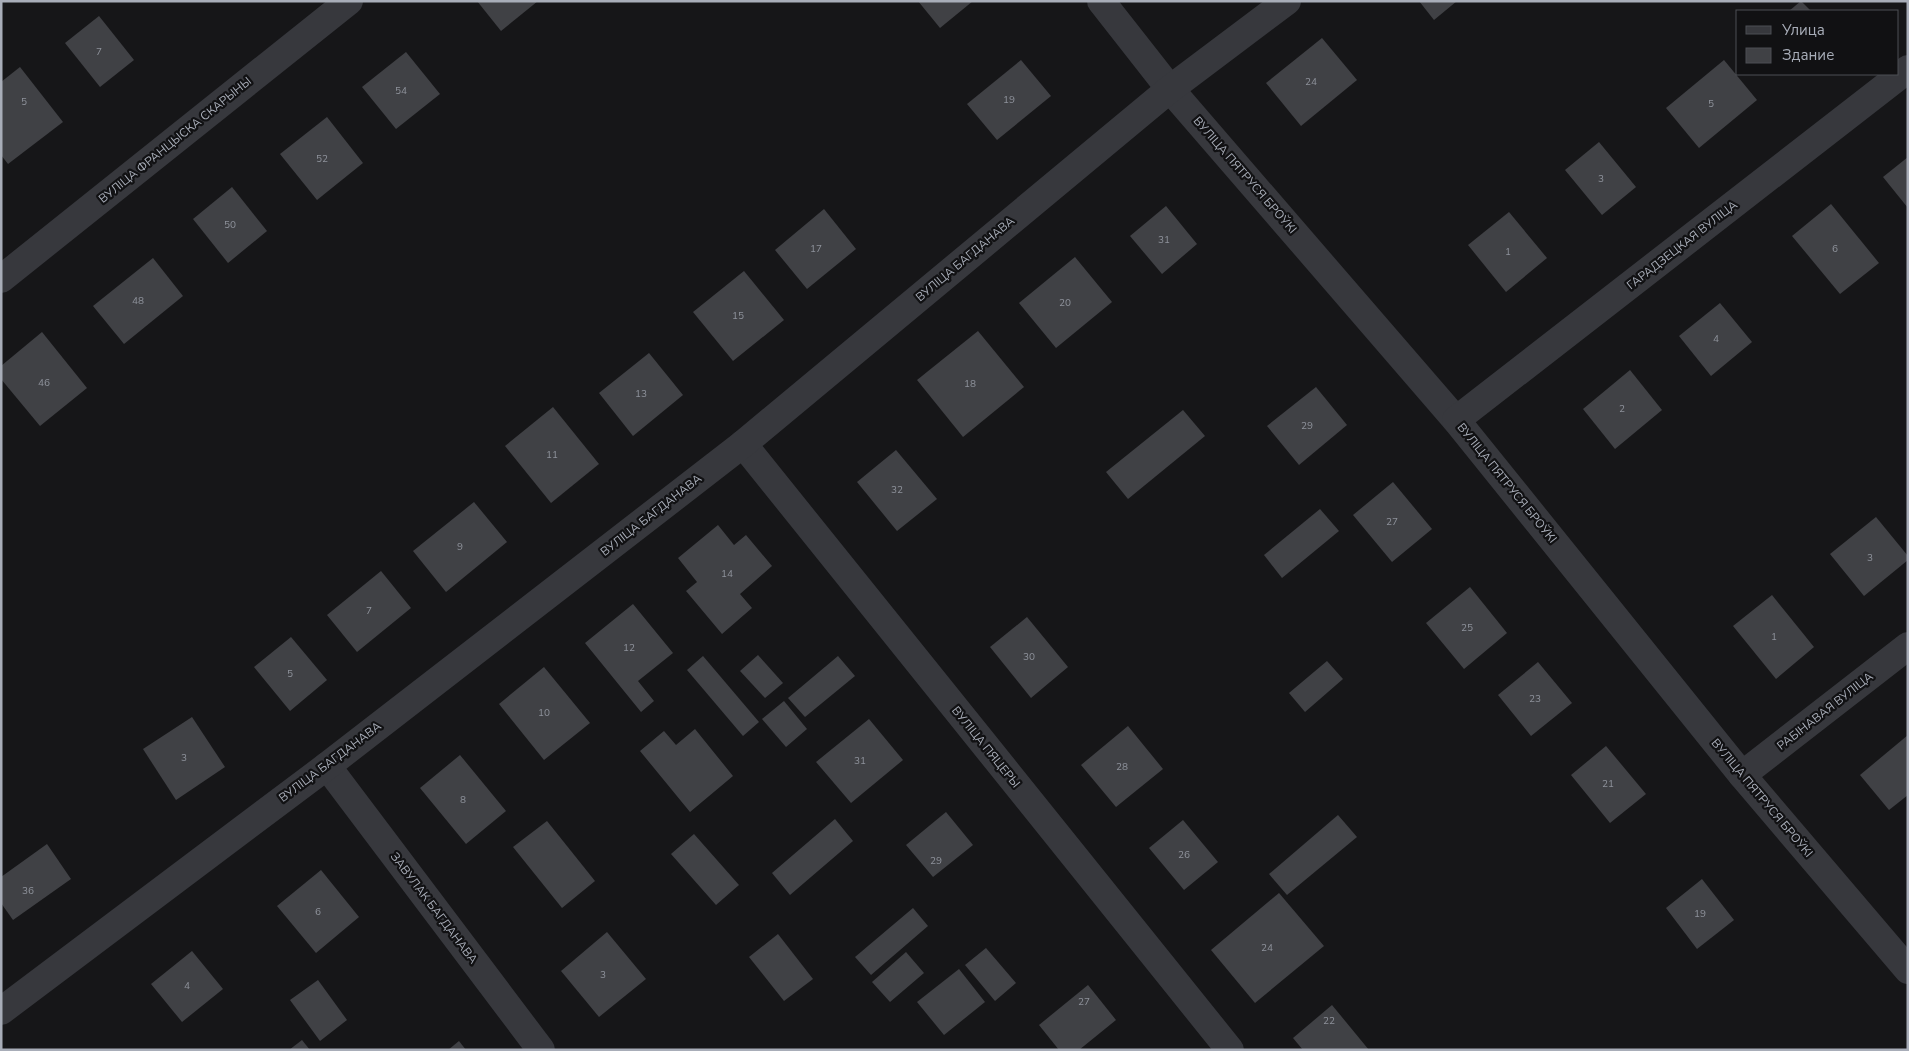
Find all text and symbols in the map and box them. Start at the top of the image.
legend [1736,10,1899,75]
text: Улица [1781,20,1825,40]
house number: 7 [96,45,102,59]
text: Здание [1782,45,1834,65]
street label: ВУЛІЦА ФРАНЦЫСКА СКАРЫНЫ [95,73,255,207]
house number: 24 [1305,75,1317,89]
house number: 54 [395,84,407,98]
house number: 19 [1003,93,1015,107]
house number: 5 [21,95,27,109]
house number: 5 [1708,97,1714,111]
street label: ВУЛІЦА ПЯТРУСЯ БРОЎКІ [1190,113,1300,237]
house number: 52 [316,152,328,166]
house number: 3 [1598,172,1604,186]
street label: ГАРАДЗЕЦКАЯ ВУЛІЦА [1623,197,1741,293]
street label: ВУЛІЦА БАГДАНАВА [912,213,1018,305]
house number: 50 [224,218,236,232]
house number: 31 [1158,233,1170,247]
house number: 17 [810,242,822,256]
house number: 6 [1832,242,1838,256]
house number: 1 [1505,245,1511,259]
house number: 48 [132,294,144,308]
house number: 20 [1059,296,1071,310]
house number: 15 [732,309,744,323]
house number: 4 [1713,332,1719,346]
house number: 46 [38,376,50,390]
house number: 18 [964,377,976,391]
house number: 13 [635,387,647,401]
house number: 2 [1619,402,1625,416]
house number: 29 [1301,419,1313,433]
street label: ВУЛІЦА ПЯТРУСЯ БРОЎКІ [1454,420,1560,546]
house number: 11 [546,448,558,462]
street label: ВУЛІЦА БАГДАНАВА [597,470,705,560]
house number: 32 [891,483,903,497]
house number: 27 [1386,515,1398,529]
house number: 9 [457,540,463,554]
house number: 3 [1867,551,1873,565]
house number: 14 [721,567,733,581]
house number: 7 [366,604,372,618]
house number: 25 [1461,621,1473,635]
house number: 1 [1771,630,1777,644]
house number: 12 [623,641,635,655]
house number: 30 [1023,650,1035,664]
house number: 5 [287,667,293,681]
street label: РАБІНАВАЯ ВУЛІЦА [1774,668,1877,754]
house number: 23 [1529,692,1541,706]
street label: ВУЛІЦА ПЯЦЕРЫ [948,703,1024,791]
house number: 10 [538,706,550,720]
street label: ВУЛІЦА БАГДАНАВА [276,718,385,806]
street label: ВУЛІЦА ПЯТРУСЯ БРОЎКІ [1708,735,1816,861]
house number: 3 [181,751,187,765]
house number: 31 [854,754,866,768]
house number: 28 [1116,760,1128,774]
house number: 21 [1602,777,1614,791]
house number: 8 [460,793,466,807]
house number: 26 [1178,848,1190,862]
street label: ЗАВУЛАК БАГДАНАВА [387,849,481,967]
house number: 29 [930,854,942,868]
house number: 36 [22,884,34,898]
house number: 6 [315,905,321,919]
house number: 19 [1694,907,1706,921]
house number: 24 [1261,941,1273,955]
house number: 3 [600,968,606,982]
house number: 4 [184,979,190,993]
house number: 27 [1078,995,1090,1009]
house number: 22 [1323,1014,1335,1028]

